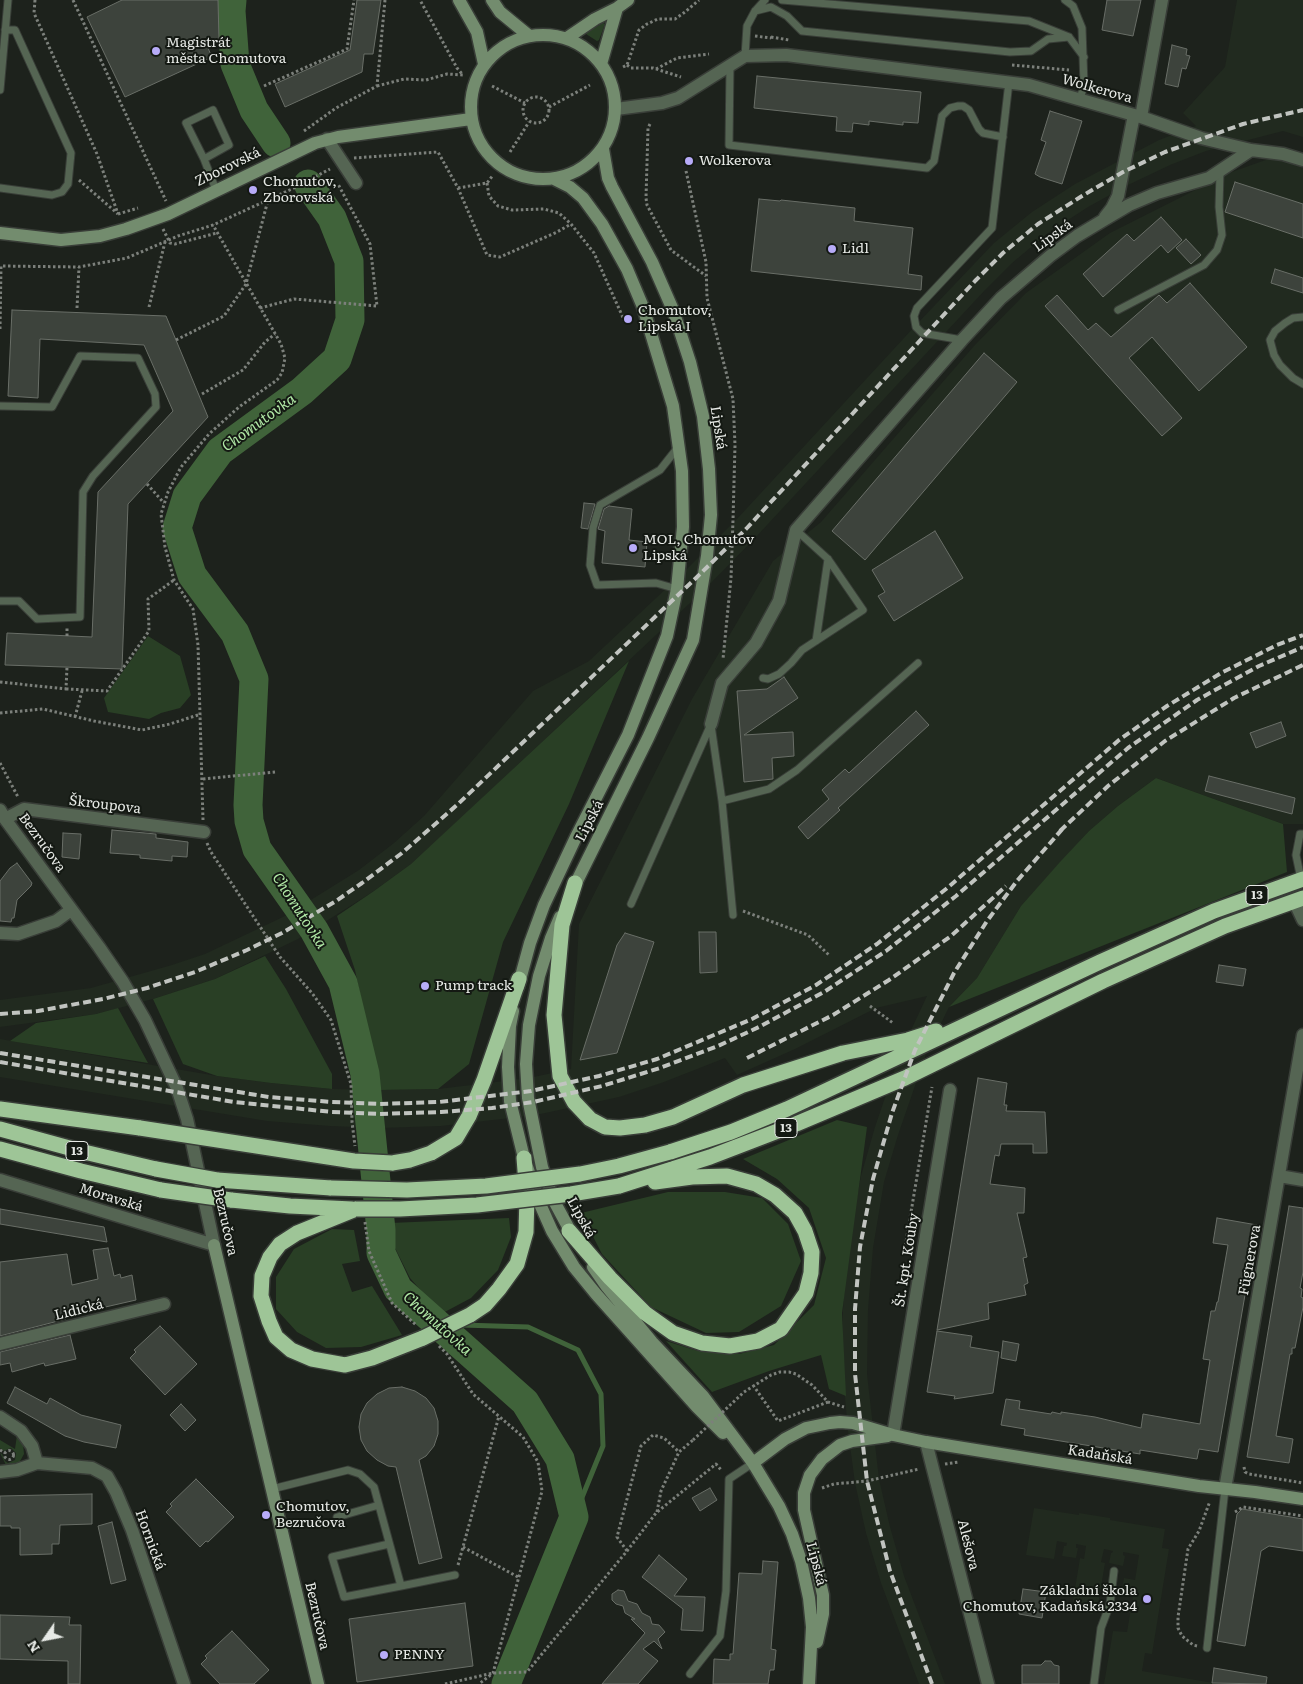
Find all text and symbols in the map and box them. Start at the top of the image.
place label: Magistrát města Chomutova [166,35,286,68]
marker: Magistrát města Chomutova [150,45,162,57]
street label: Wolkerova [1060,71,1134,107]
street label: Zborovská [193,144,263,190]
place label: Wolkerova [699,153,771,169]
marker: Wolkerova [683,155,695,167]
place label: Chomutov, Zborovská [263,174,337,206]
marker: Chomutov, Zborovská [247,184,259,196]
street label: Lipská [1030,216,1076,256]
place label: Lidl [842,241,869,257]
marker: Lidl [826,243,838,255]
place label: Chomutov, Lipská I [638,303,712,336]
marker: Chomutov, Lipská I [622,313,634,325]
water label: Chomutovka [219,390,299,456]
street label: Lipská [706,405,730,451]
place label: MOL, Chomutov Lipská [643,532,754,564]
marker: MOL, Chomutov Lipská [627,542,639,554]
street label: Škroupova [68,792,142,818]
street label: Lipská [572,797,608,845]
street label: Bezručova [15,810,69,876]
water label: Chomutovka [268,870,330,952]
road number: 13 [1246,886,1268,904]
place label: Pump track [435,978,512,994]
marker: Pump track [419,980,431,992]
road number: 13 [775,1118,797,1138]
road number: 13 [66,1142,88,1160]
street label: Moravská [77,1180,145,1216]
street label: Bezručova [209,1186,241,1258]
street label: Lipská [563,1195,599,1241]
street label: Št. kpt. Kouby [891,1212,923,1308]
street label: Fügnerova [1236,1223,1264,1297]
water label: Chomutovka [399,1288,475,1360]
street label: Lidická [53,1296,105,1324]
street label: Kadaňská [1066,1442,1134,1468]
place label: Chomutov, Bezručova [276,1499,350,1531]
street label: Hornická [131,1507,169,1573]
marker: Chomutov, Bezručova [260,1509,272,1521]
street label: Alešova [954,1518,982,1572]
street label: Lipská [802,1540,830,1588]
street label: Bezručova [301,1580,333,1652]
place label: Základní škola Chomutov, Kadaňská 2334 [963,1583,1137,1615]
marker: Základní škola Chomutov, Kadaňská 2334 [1141,1593,1153,1605]
north arrow [20,1614,70,1664]
text: N [21,1637,44,1658]
place label: PENNY [394,1647,445,1663]
marker: PENNY [378,1649,390,1661]

